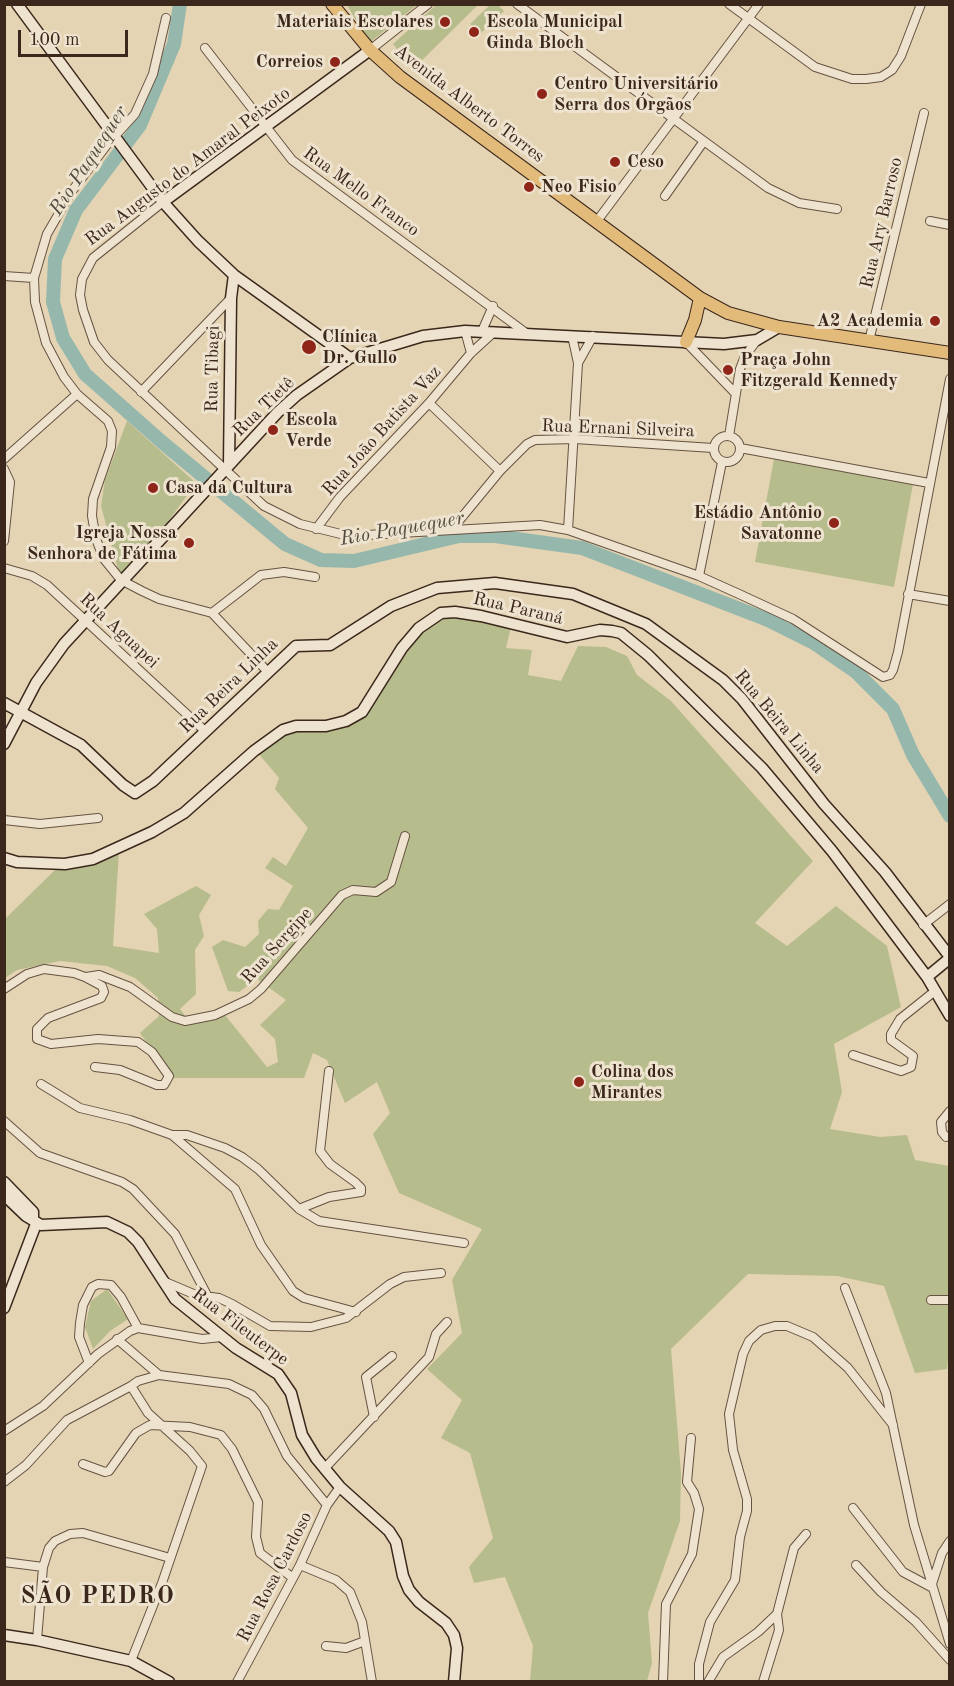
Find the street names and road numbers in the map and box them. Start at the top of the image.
street label: Avenida Alberto Torres [390,40,548,168]
street label: Rua Augusto do Amaral Peixoto [81,83,295,251]
street label: Rua Mello Franco [299,143,423,241]
street label: Rua Ary Barroso [856,155,908,291]
street label: Rua Tibagi [201,325,225,413]
street label: Rua João Batista Vaz [318,361,446,501]
street label: Rua Tietê [229,372,299,442]
street label: Rua Ernani Silveira [541,416,695,442]
street label: Rua Paraná [471,588,565,630]
street label: Rua Aguapei [75,589,163,673]
street label: Rua Beira Linha [175,634,283,738]
street label: Rua Beira Linha [729,666,829,778]
street label: Rua Sergipe [237,903,317,989]
street label: Rua Fileuterpe [187,1284,293,1370]
street label: Rua Rosa Cardoso [233,1508,317,1646]

